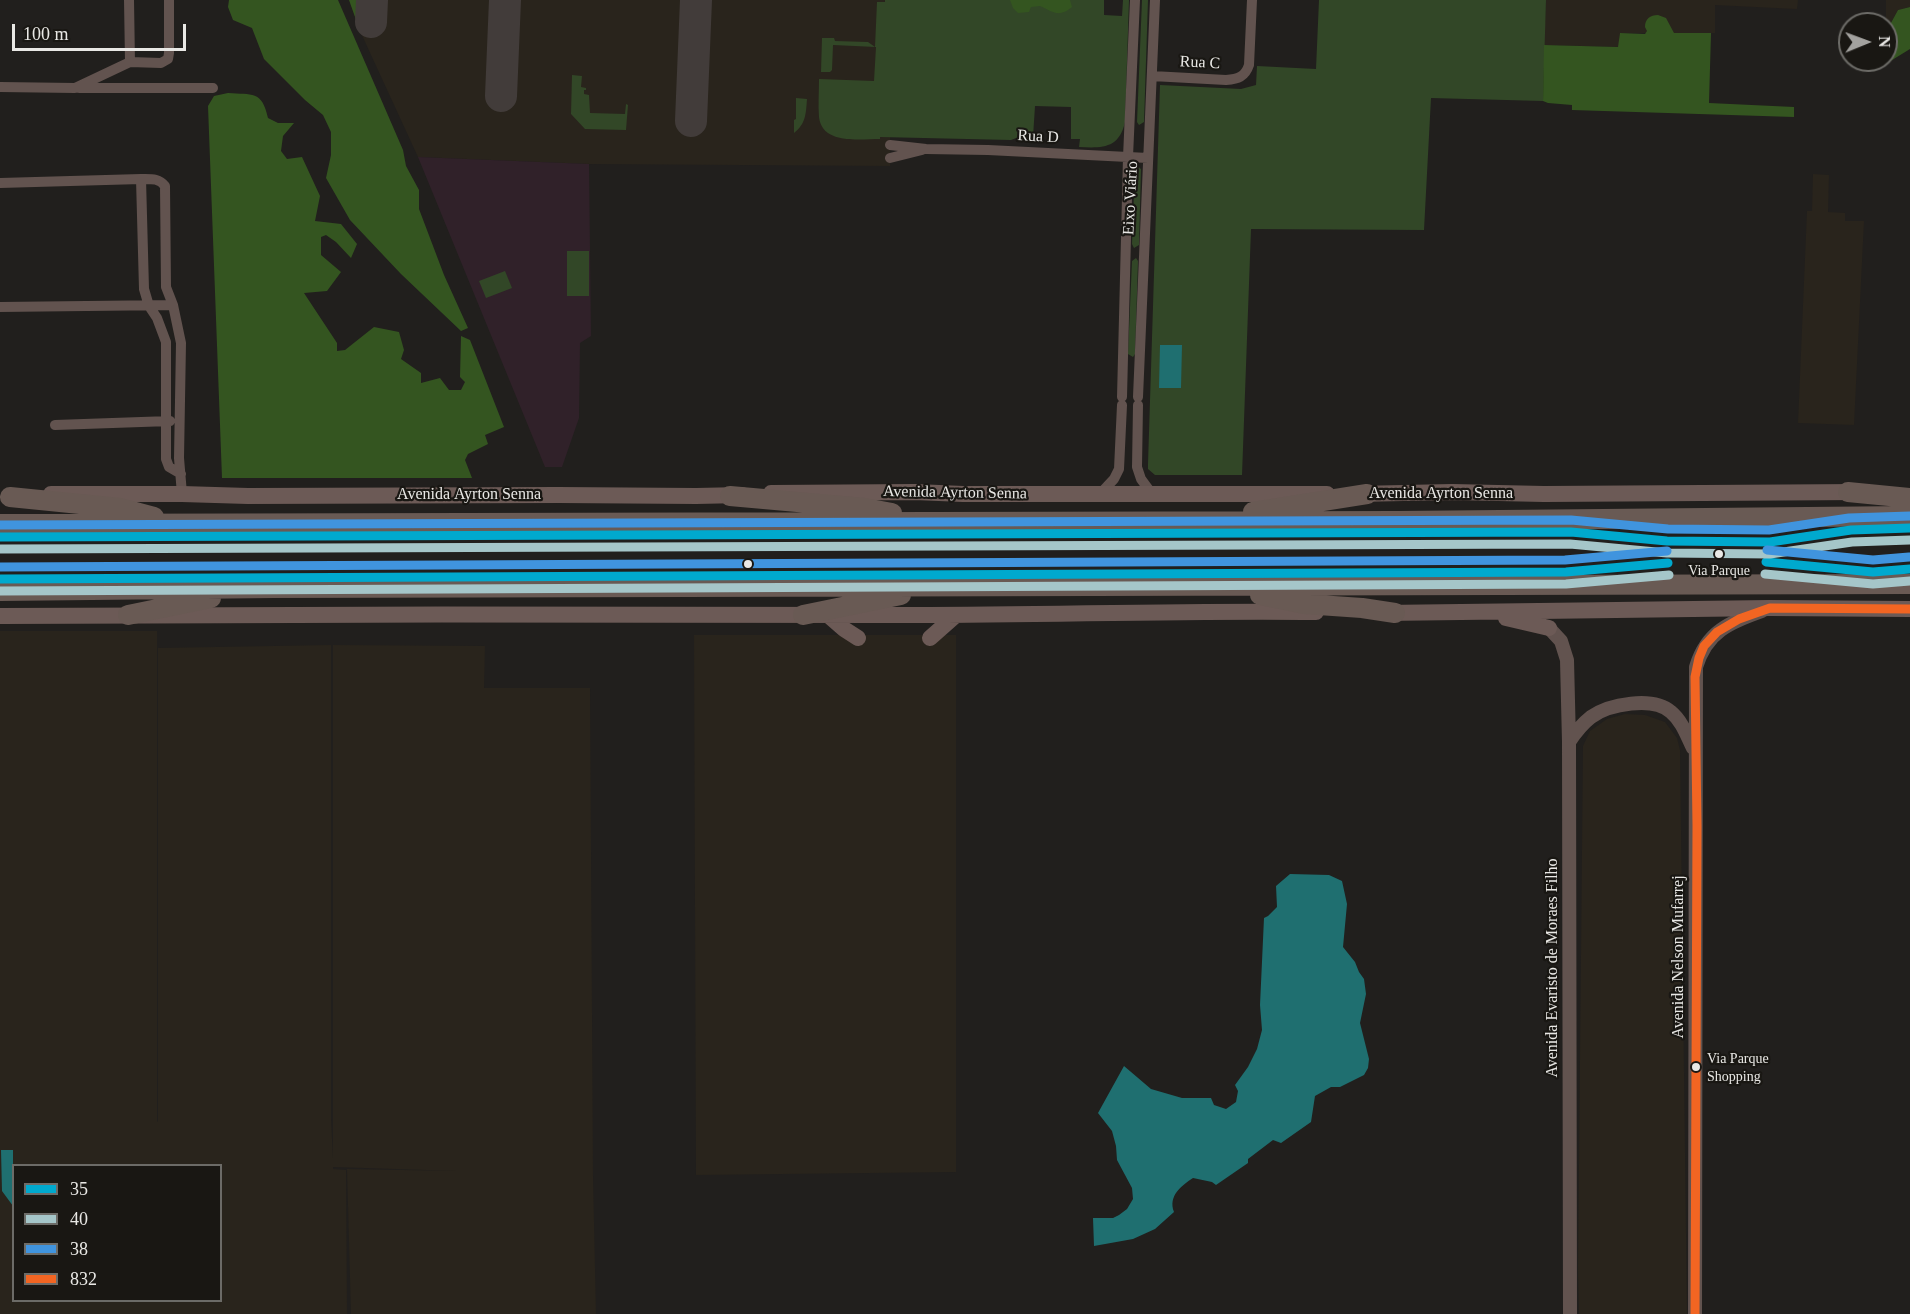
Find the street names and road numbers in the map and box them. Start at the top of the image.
street label: Rua C [1179,52,1221,74]
street label: Rua D [1017,126,1059,148]
street label: Eixo Viário [1119,160,1143,236]
street label: Avenida Ayrton Senna [883,482,1027,504]
street label: Avenida Ayrton Senna [1369,484,1513,504]
street label: Avenida Ayrton Senna [397,485,541,505]
street label: Avenida Evaristo de Moraes Filho [1543,858,1563,1078]
street label: Avenida Nelson Mufarrej [1669,875,1689,1039]

